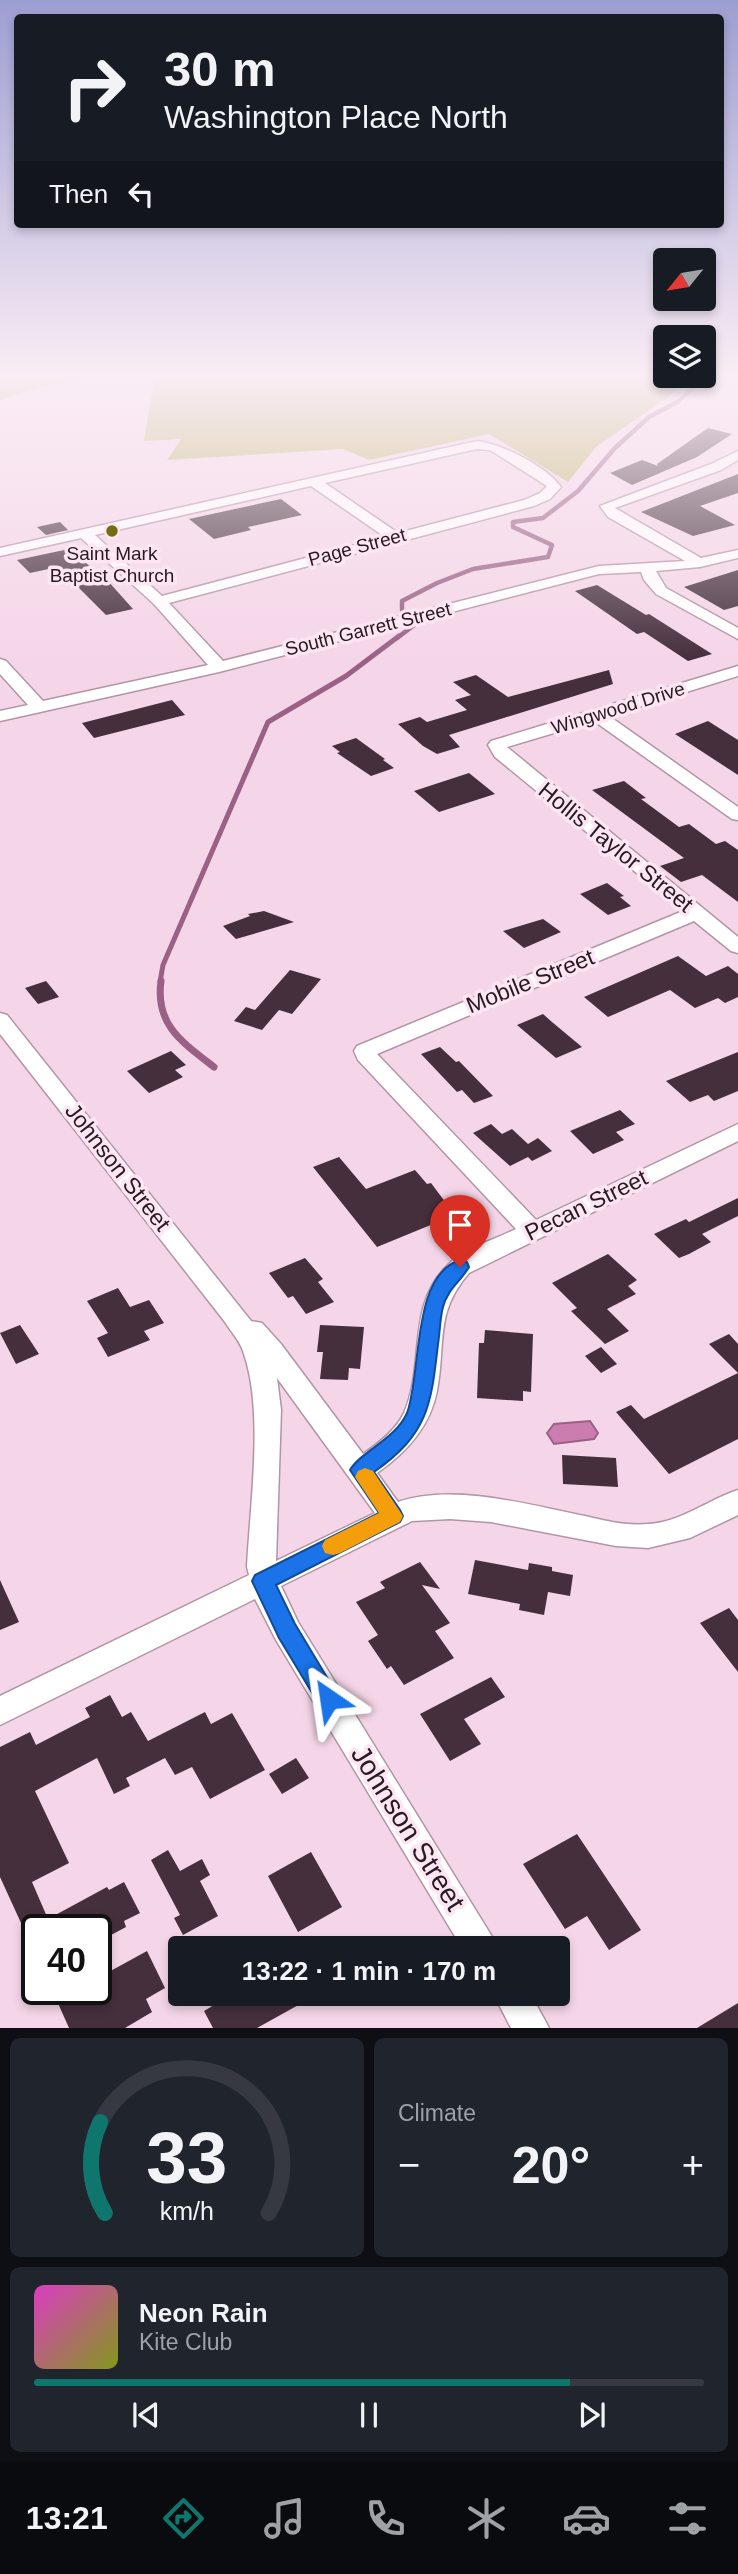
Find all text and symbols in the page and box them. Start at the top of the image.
icon: right [49,42,140,133]
text: 30 m [164,42,276,96]
text: Washington Place North [164,99,508,135]
icon: left [122,175,160,213]
text: Then [49,179,108,209]
north arrow [653,248,716,312]
map controls [653,248,716,388]
button: layers [653,325,716,388]
marker: Saint Mark Baptist Church [104,523,120,539]
street label: Page Street [306,524,409,570]
place label: Saint Mark Baptist Church [50,543,174,586]
street label: South Garrett Street [283,598,454,660]
street label: Wingwood Drive [549,678,687,738]
street label: Hollis Taylor Street [533,777,699,918]
street label: Mobile Street [462,943,598,1018]
street label: Johnson Street [60,1098,176,1236]
street label: Pecan Street [521,1164,652,1246]
pin [430,1195,490,1267]
icon: arrive [441,1206,479,1244]
position arrow [292,1662,366,1736]
street label: Johnson Street [345,1740,471,1916]
speed limit sign: 40 [21,1914,112,2005]
text: 13:22 · 1 min · 170 m [242,1956,496,1986]
text: Climate [398,2100,476,2126]
text: 33 [147,2118,227,2199]
text: 20° [512,2136,590,2194]
text: − [398,2144,420,2186]
text: + [682,2144,704,2186]
text: km/h [160,2197,214,2225]
text: Neon Rain [139,2298,268,2328]
text: Kite Club [139,2329,232,2355]
icon: previous [127,2396,165,2434]
icon: pause [350,2396,388,2434]
icon: next [573,2396,611,2434]
icon: directions [159,2494,208,2543]
icon: music [260,2494,309,2543]
icon: phone [361,2494,410,2543]
icon: climate [462,2494,511,2543]
icon: car [562,2494,611,2543]
icon: filters [663,2494,712,2543]
text: 13:21 [26,2500,108,2536]

